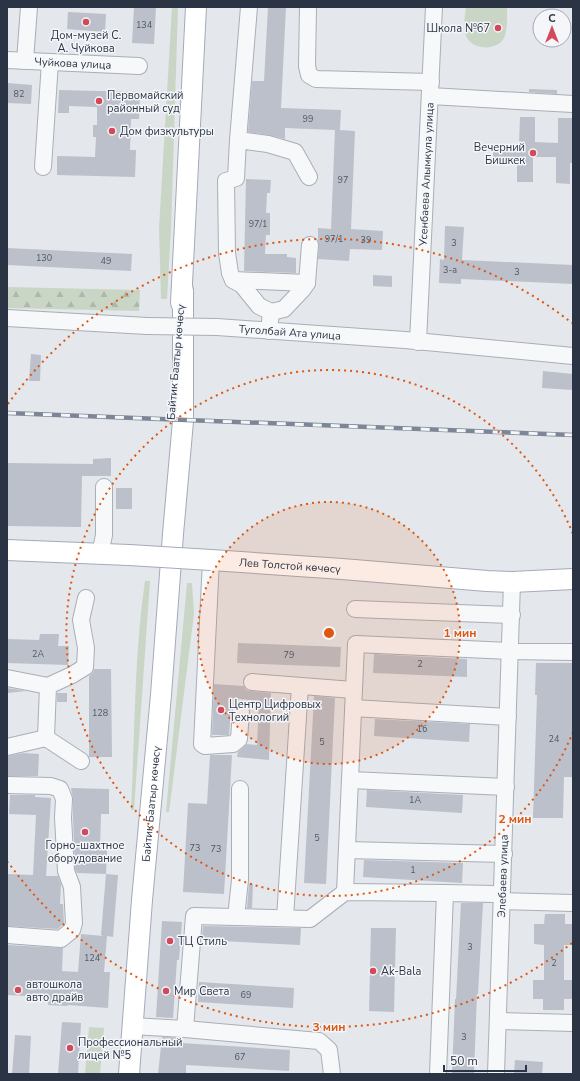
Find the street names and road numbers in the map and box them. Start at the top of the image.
street label: Чуйкова улица [34,54,112,72]
street label: Усенбаева Алымкула улица [415,102,437,247]
street label: Байтик Баатыр көчөсү [163,303,189,421]
street label: Туголбай Ата улица [238,321,341,343]
street label: Лев Толстой көчөсү [238,554,342,576]
street label: Байтик Баатыр көчөсү [138,745,164,862]
street label: Элебаева улица [494,834,511,918]

